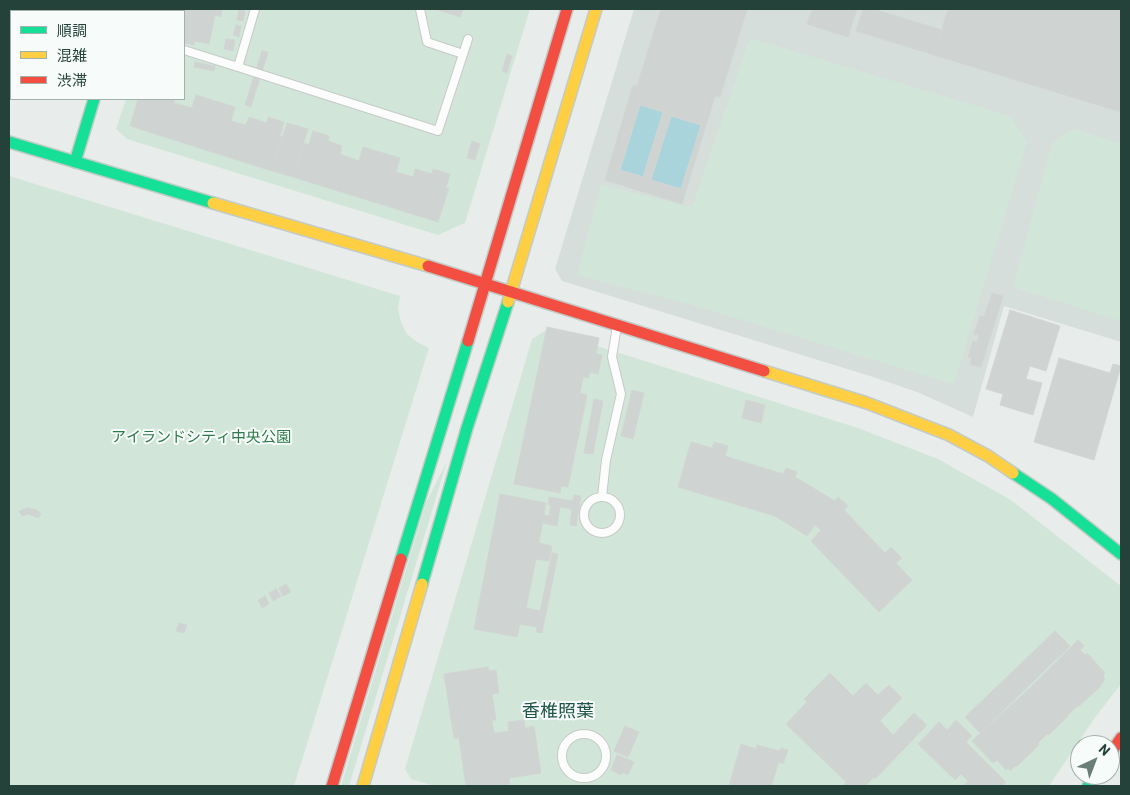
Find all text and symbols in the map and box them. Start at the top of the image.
legend [10,10,185,100]
text: 順調 [57,21,87,39]
text: 混雑 [57,46,87,64]
text: 渋滞 [57,71,87,89]
park label: アイランドシティ中央公園 [111,428,291,446]
district label: 香椎照葉 [522,700,594,722]
north arrow [1070,735,1120,785]
text: N [1096,740,1114,759]

